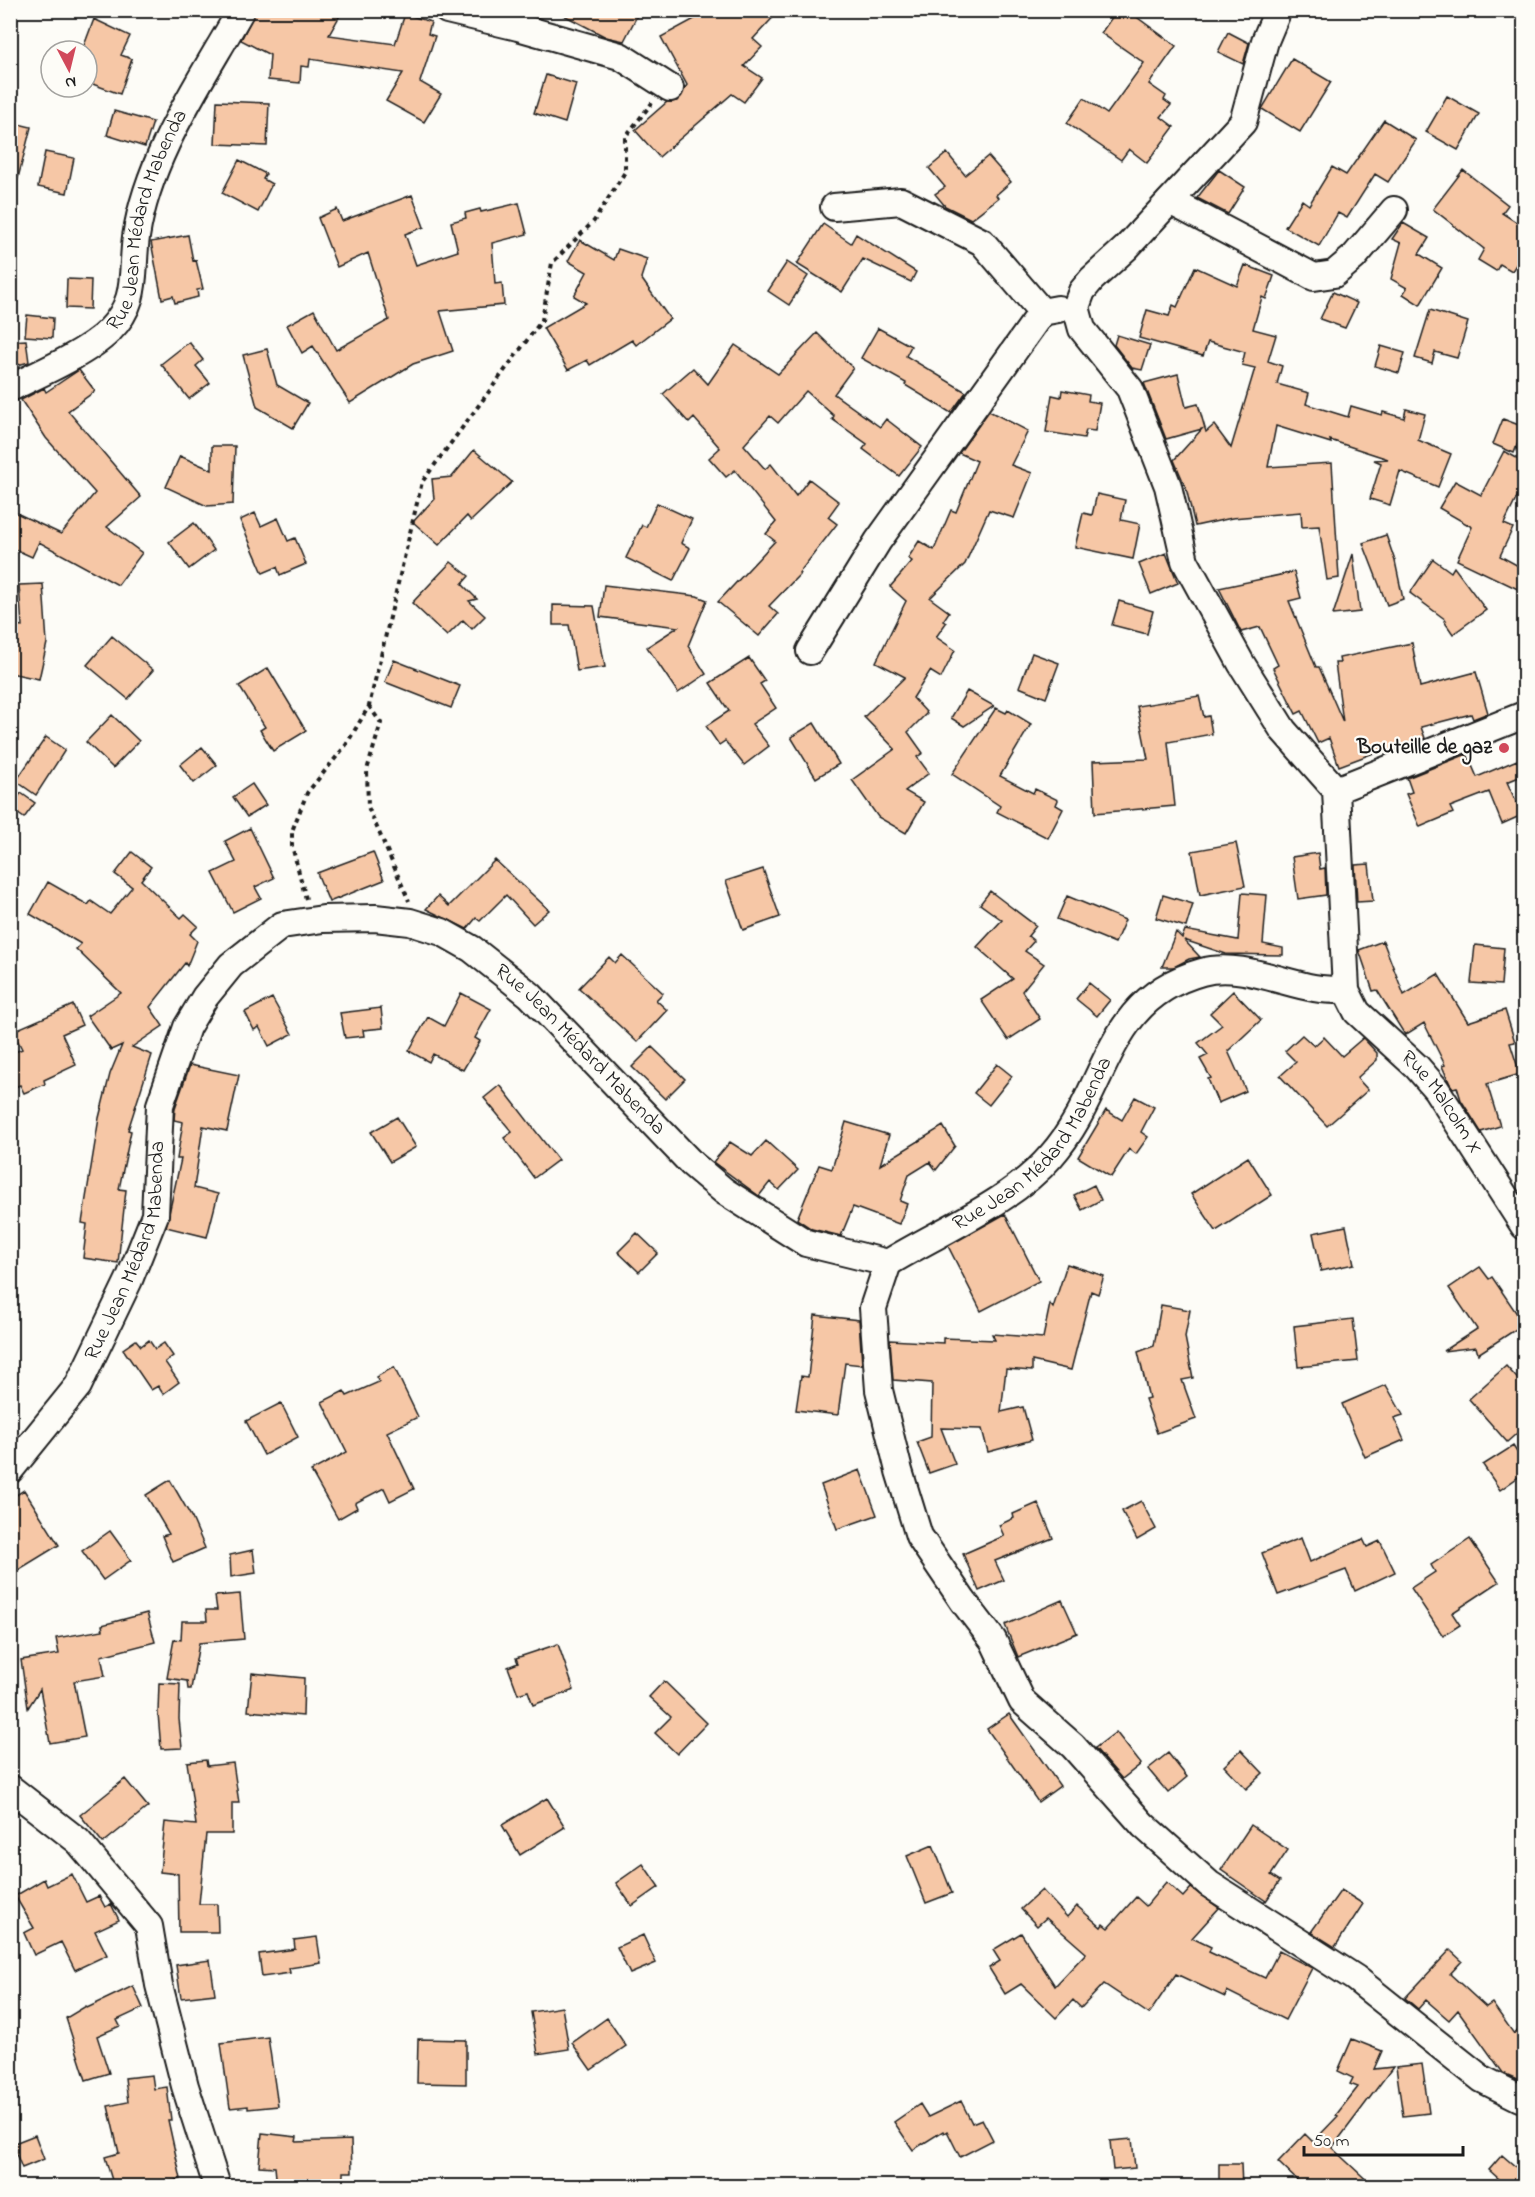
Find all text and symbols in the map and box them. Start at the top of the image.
north arrow [39,39,99,99]
text: N [64,69,77,94]
street label: Rue Jean Médard Mabenda [100,104,196,338]
place label: Bouteille de gaz [1356,733,1493,765]
marker: Bouteille de gaz [1497,741,1511,755]
street label: Rue Jean Médard Mabenda [488,957,672,1142]
street label: Rue Malcolm X [1394,1044,1489,1161]
street label: Rue Jean Médard Mabenda [947,1052,1120,1239]
street label: Rue Jean Médard Mabenda [77,1140,173,1365]
scale bar [1304,2119,1463,2157]
text: 50 m [1313,2129,1350,2155]

